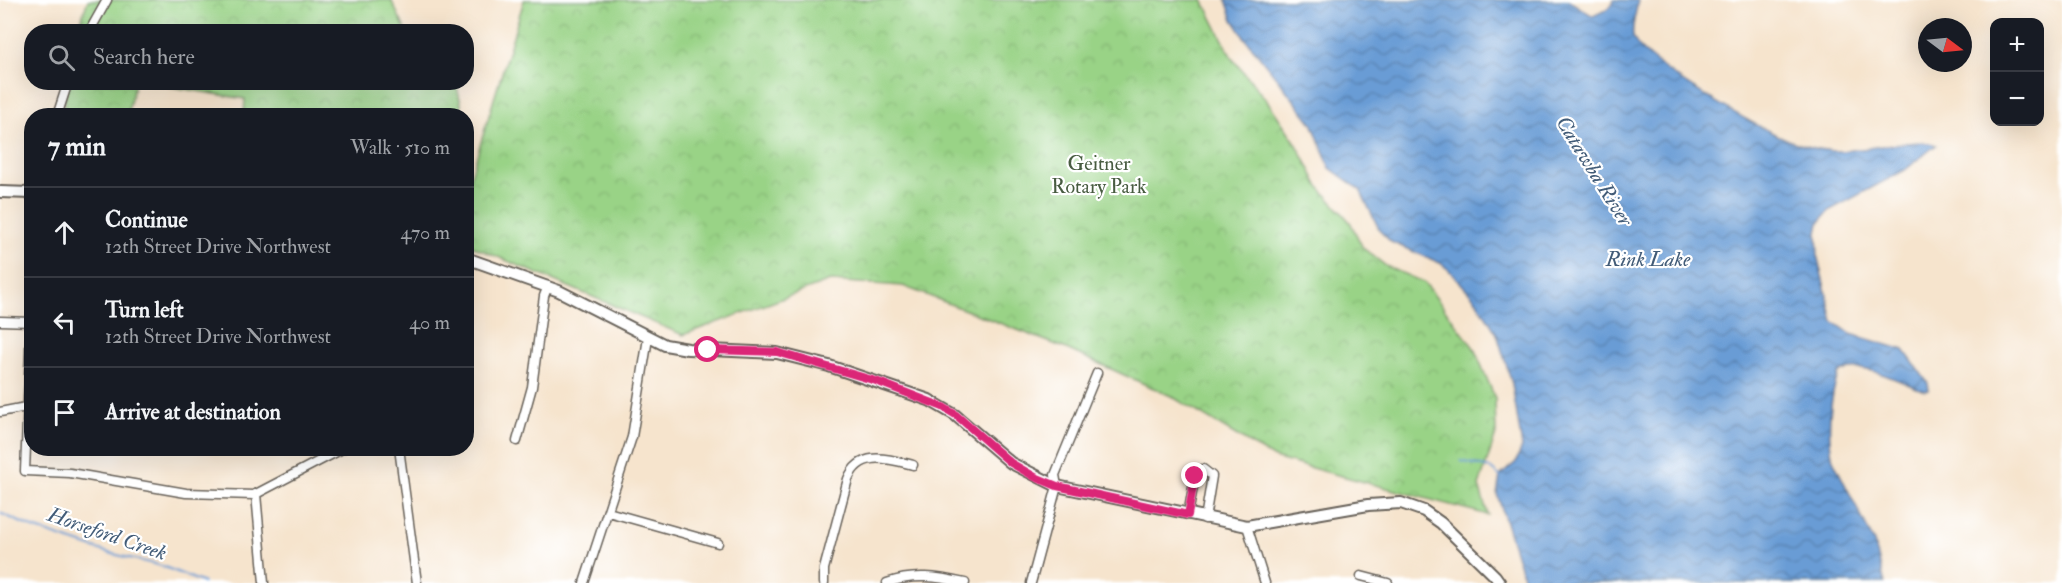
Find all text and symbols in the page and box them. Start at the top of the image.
north arrow [1918,18,1972,72]
map controls [1990,18,2044,126]
button: + [1990,18,2044,72]
search box [24,24,474,90]
icon: search [45,41,78,74]
text: Search here [93,43,195,71]
button: − [1990,72,2044,126]
water label: Catawba River [1549,111,1639,232]
text: 7 min [48,131,106,163]
text: Walk · 510 m [350,135,450,160]
park label: Geitner Rotary Park [1051,151,1147,199]
text: Continue [105,206,188,234]
icon: ahead [48,216,81,249]
text: 470 m [401,220,450,245]
text: 12th Street Drive Northwest [105,234,331,259]
water label: Rink Lake [1605,246,1691,273]
text: Turn left [105,296,184,324]
icon: left [48,306,81,339]
text: 40 m [409,310,450,335]
text: 12th Street Drive Northwest [105,324,331,349]
route start [694,336,720,362]
icon: arrive [48,396,81,429]
text: Arrive at destination [105,398,281,426]
route end [1181,462,1207,488]
water label: Horseford Creek [43,501,170,567]

